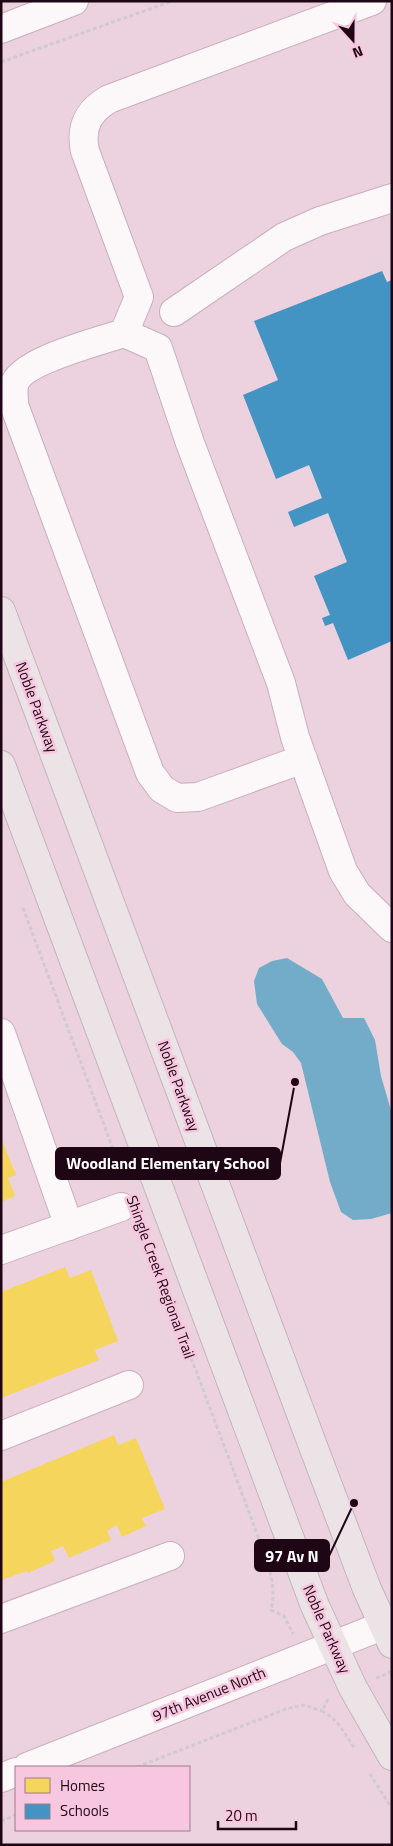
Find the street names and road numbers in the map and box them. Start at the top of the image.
street label: Noble Parkway [10,658,64,756]
street label: Noble Parkway [152,1037,206,1135]
street label: Shingle Creek Regional Trail [121,1192,201,1362]
street label: Noble Parkway [297,1581,357,1677]
street label: 97th Avenue North [149,1661,269,1727]

